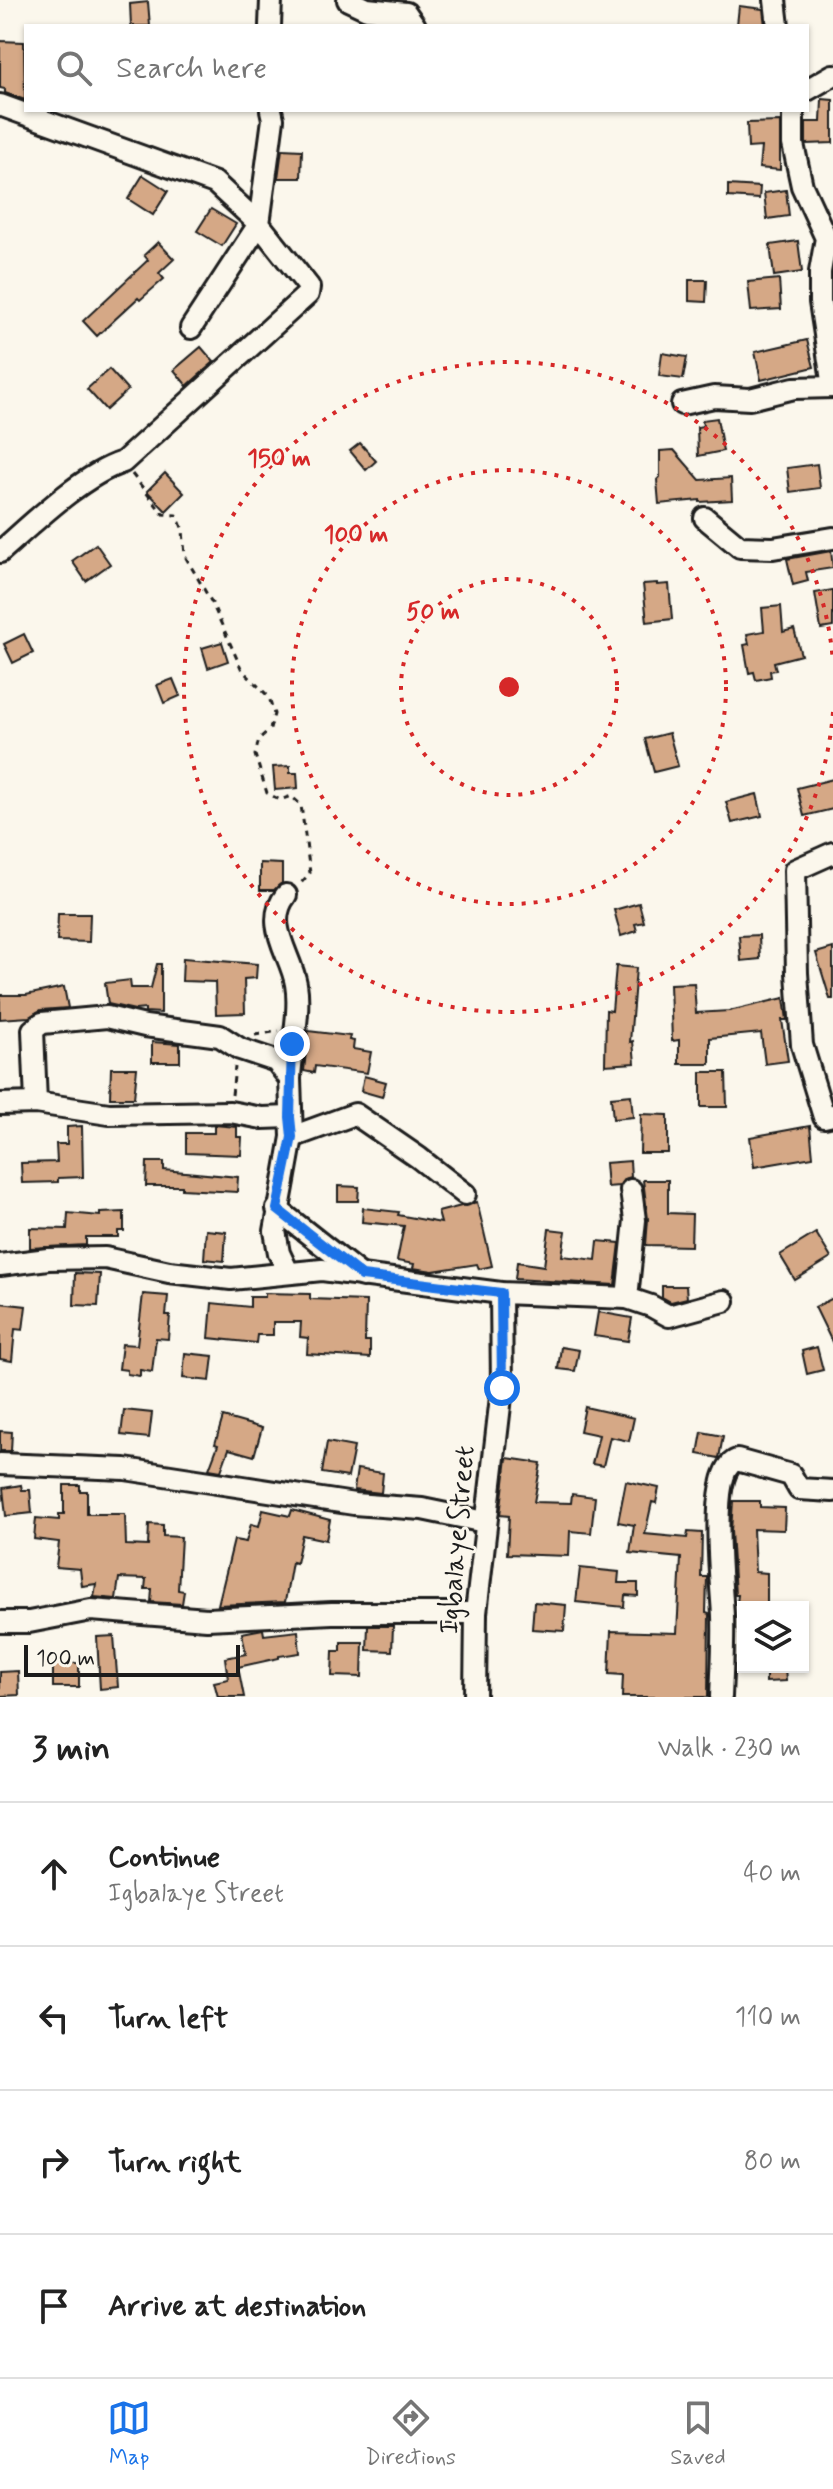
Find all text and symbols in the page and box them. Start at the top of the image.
search box [24,24,809,112]
icon: search [52,46,96,90]
text: Search here [116,49,267,88]
text: 150 m [247,444,311,475]
text: 100 m [324,520,388,551]
text: 50 m [406,597,460,628]
centre of rings [495,673,523,701]
route end [274,1026,310,1062]
route start [484,1370,520,1406]
street label: Igbalaye Street [431,1444,485,1636]
map controls [737,1601,809,1673]
button: layers [737,1601,809,1673]
scale bar [24,1641,240,1677]
text: 100 m [36,1645,95,1673]
text: 3 min [32,1727,110,1772]
text: Walk · 230 m [658,1732,801,1766]
text: Continue [108,1838,220,1877]
icon: ahead [32,1852,76,1896]
text: 40 m [743,1857,801,1891]
text: Igbalaye Street [108,1877,284,1911]
icon: left [32,1996,76,2040]
text: Turn left [108,1999,228,2038]
text: 110 m [735,2001,801,2035]
icon: right [32,2140,76,2184]
text: Turn right [108,2143,241,2182]
text: 80 m [744,2145,801,2179]
icon: arrive [32,2284,76,2328]
text: Arrive at destination [108,2287,366,2326]
tab: Map [107,2396,151,2472]
tab: Directions [365,2396,456,2472]
tab: Saved [670,2396,726,2472]

